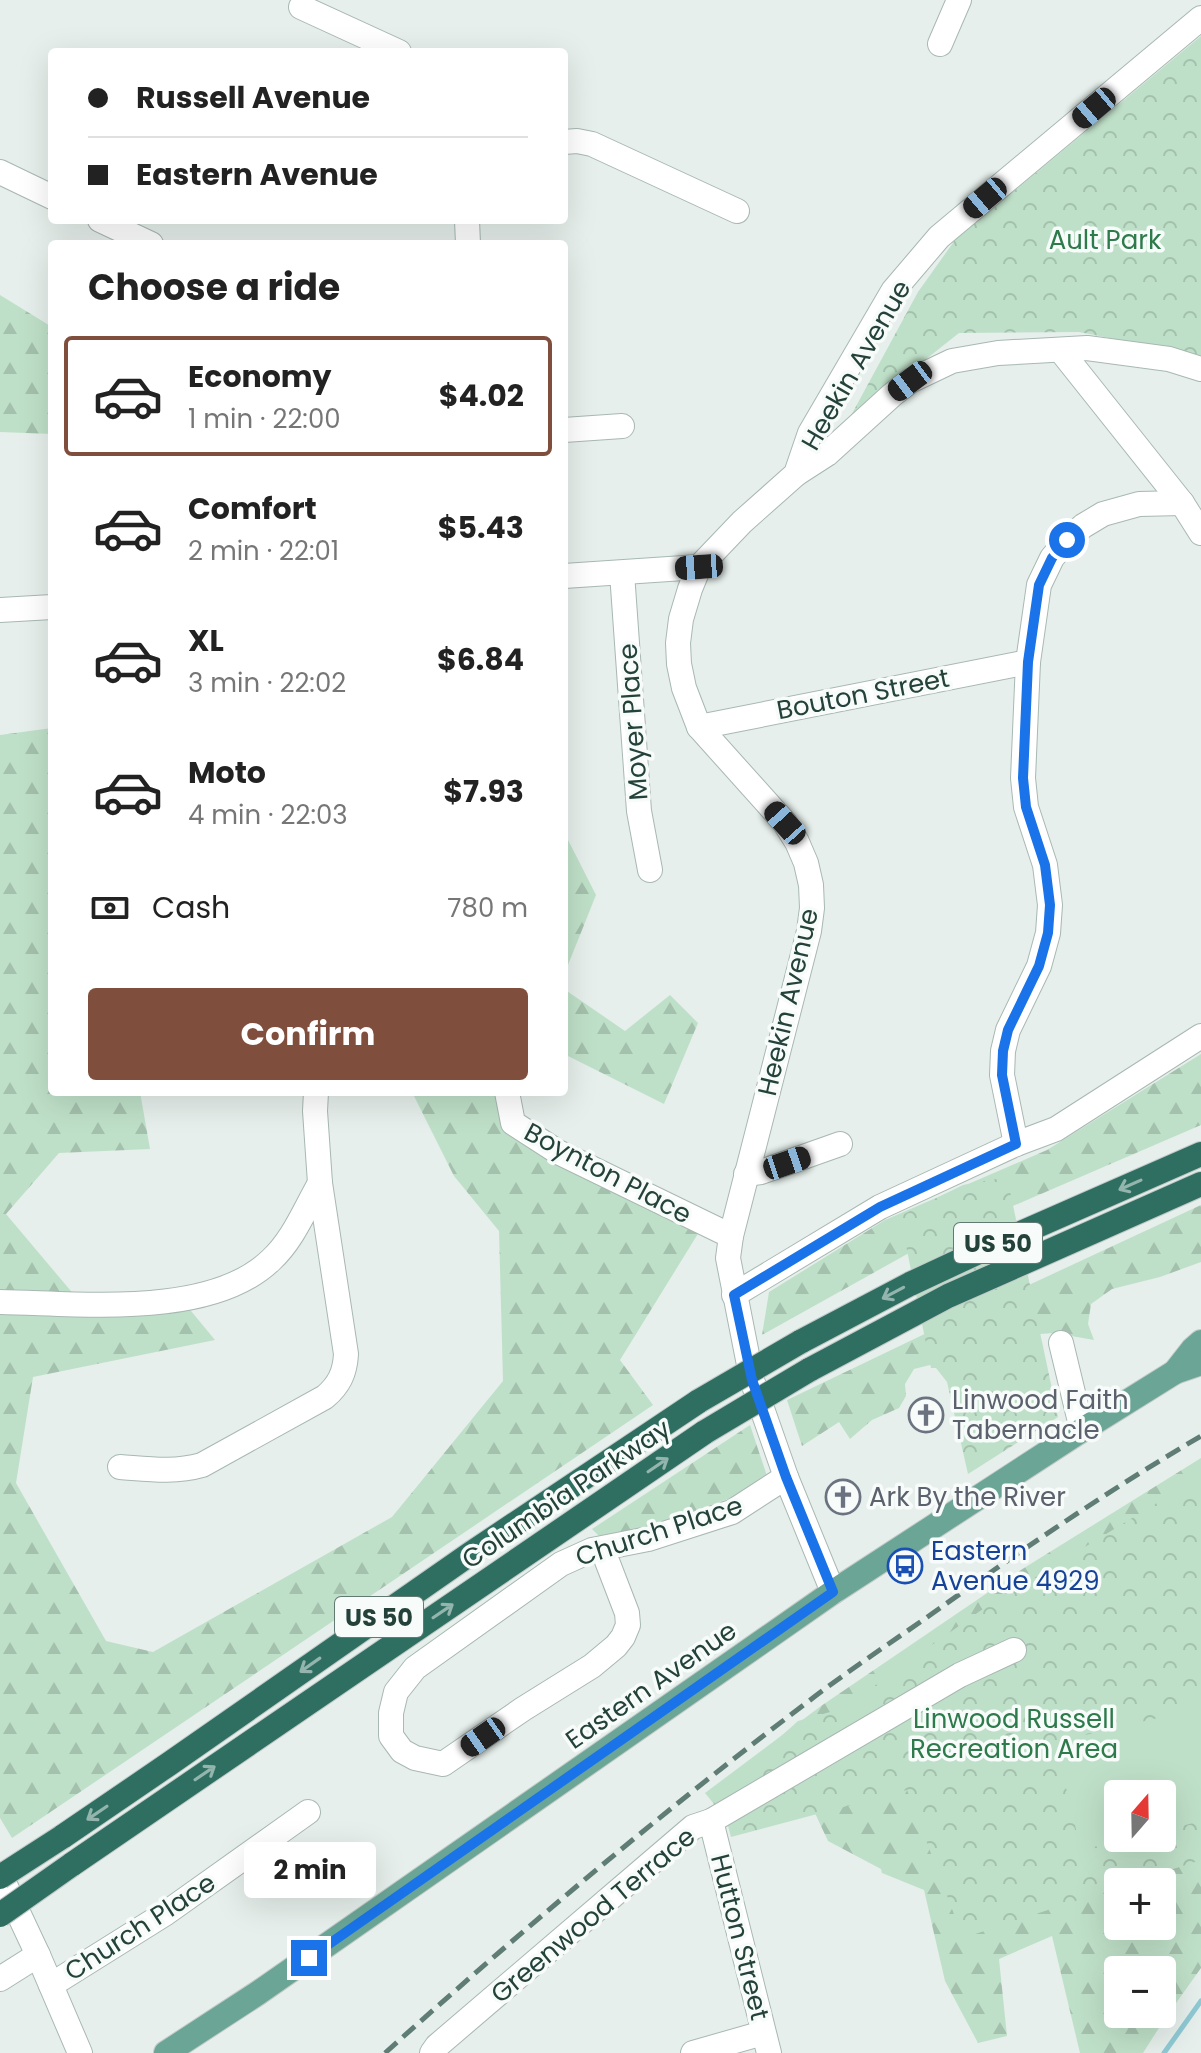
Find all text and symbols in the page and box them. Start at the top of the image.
text: Russell Avenue [136,76,370,119]
car [1068,83,1120,133]
text: Eastern Avenue [136,153,378,196]
car [959,173,1011,223]
park label: Ault Park [1049,222,1162,258]
text: Choose a ride [88,262,340,313]
street label: Heekin Avenue [793,273,919,457]
text: Economy [188,355,332,398]
car [884,357,936,405]
icon: car [92,360,164,432]
text: $4.02 [439,374,524,417]
text: 1 min · 22:00 [188,401,341,437]
text: Comfort [188,487,317,530]
icon: car [92,492,164,564]
text: $5.43 [438,506,524,549]
route start [1049,522,1085,558]
text: 2 min · 22:01 [188,533,339,569]
car [674,553,724,581]
text: XL [188,619,224,662]
icon: car [92,624,164,696]
text: $6.84 [437,638,524,681]
street label: Moyer Place [610,642,656,802]
street label: Bouton Street [774,660,952,728]
text: 3 min · 22:02 [188,665,346,701]
text: Moto [188,751,266,794]
icon: car [92,756,164,828]
text: $7.93 [443,770,524,813]
text: 4 min · 22:03 [188,797,348,833]
car [760,797,810,849]
icon: cash [88,886,132,930]
text: Cash [152,886,230,929]
text: 780 m [447,890,528,926]
street label: Heekin Avenue [749,905,827,1099]
button: Confirm [88,988,528,1080]
street label: Boynton Place [518,1114,698,1232]
car [760,1144,814,1182]
one-way arrow [1118,1179,1142,1194]
road number: US 50 [954,1223,1042,1263]
one-way arrow [882,1285,905,1301]
place label: Linwood Faith Tabernacle [952,1382,1129,1448]
church icon: Linwood Faith Tabernacle [907,1396,945,1434]
street label: Columbia Parkway [455,1411,678,1577]
one-way arrow [646,1457,668,1473]
church icon: Ark By the River [824,1478,862,1516]
place label: Ark By the River [869,1479,1066,1515]
street label: Church Place [571,1487,747,1575]
place label: Eastern Avenue 4929 [931,1533,1100,1599]
bus stop icon: Eastern Avenue 4929 [886,1547,924,1585]
road number: US 50 [335,1597,423,1637]
one-way arrow [431,1603,453,1620]
street label: Eastern Avenue [558,1613,744,1757]
one-way arrow [299,1657,321,1673]
park label: Linwood Russell Recreation Area [910,1701,1118,1767]
car [456,1713,510,1761]
one-way arrow [193,1765,215,1781]
north arrow [1104,1780,1176,1852]
map controls [1104,1780,1176,2028]
one-way arrow [86,1805,108,1822]
street label: Greenwood Terrace [483,1819,703,2011]
callout: 2 min [243,1842,375,1898]
street label: Hutton Street [702,1850,778,2024]
text: 2 min [273,1852,347,1888]
street label: Church Place [58,1865,222,1989]
button: + [1104,1868,1176,1940]
route end [291,1940,327,1976]
button: − [1104,1956,1176,2028]

